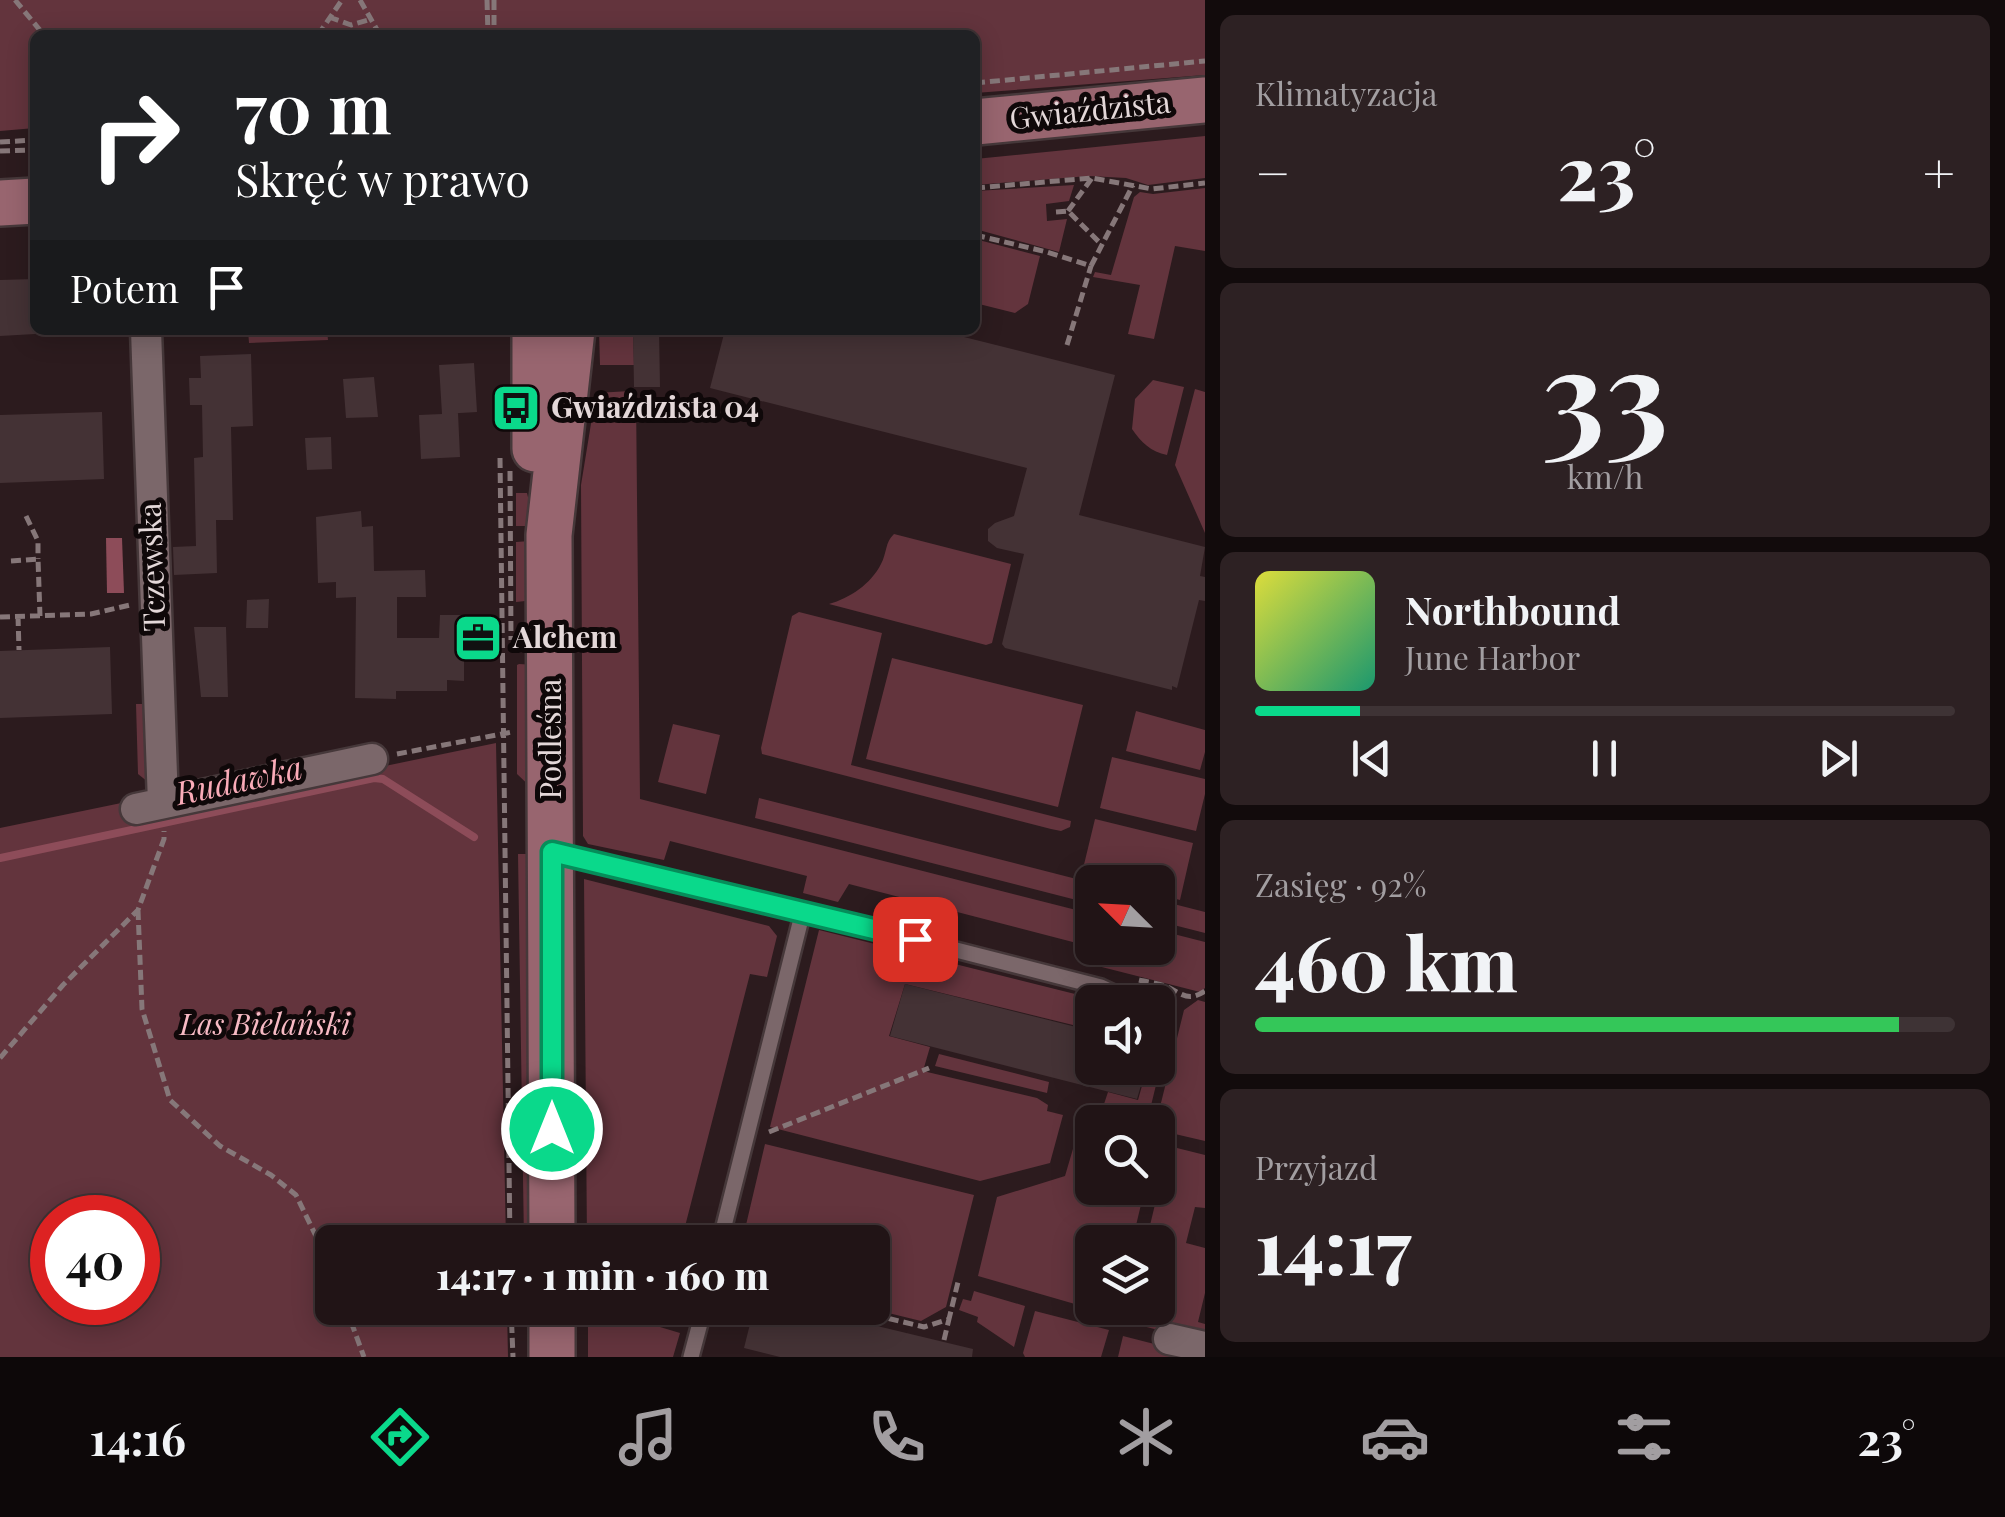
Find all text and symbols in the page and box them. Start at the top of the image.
text: 70 m [235,58,392,152]
icon: right [70,70,200,200]
text: Klimatyzacja [1255,71,1438,114]
street label: Gwiaździsta [1007,81,1172,137]
text: 23° [1557,120,1656,220]
text: − [1255,134,1291,208]
text: + [1923,134,1955,208]
text: Skręć w prawo [235,148,530,208]
icon: arrive [199,260,254,315]
text: Potem [70,262,179,313]
text: 33 [1542,302,1668,476]
bus stop icon: Gwiaździsta 04 [490,382,542,434]
place label: Gwiaździsta 04 [551,386,759,426]
text: km/h [1567,454,1643,497]
street label: Tczewska [129,502,173,632]
text: Northbound [1405,584,1620,635]
office icon: Alchem [452,612,504,664]
place label: Alchem [512,616,617,656]
text: June Harbor [1405,635,1580,678]
street label: Podleśna [529,679,569,799]
icon: previous [1344,731,1399,786]
icon: pause [1577,731,1632,786]
icon: next [1811,731,1866,786]
water label: Rudawka [169,744,306,813]
text: Zasięg · 92% [1255,862,1426,905]
north arrow [1075,865,1175,965]
map controls [1075,865,1175,1325]
pin [873,897,958,982]
text: 460 km [1255,911,1518,1011]
icon: arrive [888,912,943,967]
button: sound [1075,985,1175,1085]
park label: Las Bielański [178,1003,351,1043]
position arrow [500,1077,604,1181]
button: search [1075,1105,1175,1205]
text: Przyjazd [1255,1145,1378,1188]
text: 14:17 [1255,1194,1411,1294]
speed limit sign: 40 [30,1195,160,1325]
button: layers [1075,1225,1175,1325]
text: 14:17 · 1 min · 160 m [436,1249,769,1300]
icon: directions [365,1402,435,1472]
icon: music [613,1402,683,1472]
icon: phone [862,1402,932,1472]
icon: climate [1111,1402,1181,1472]
icon: car [1360,1402,1430,1472]
icon: filters [1609,1402,1679,1472]
text: 14:16 [89,1407,186,1467]
text: 23° [1857,1407,1916,1467]

